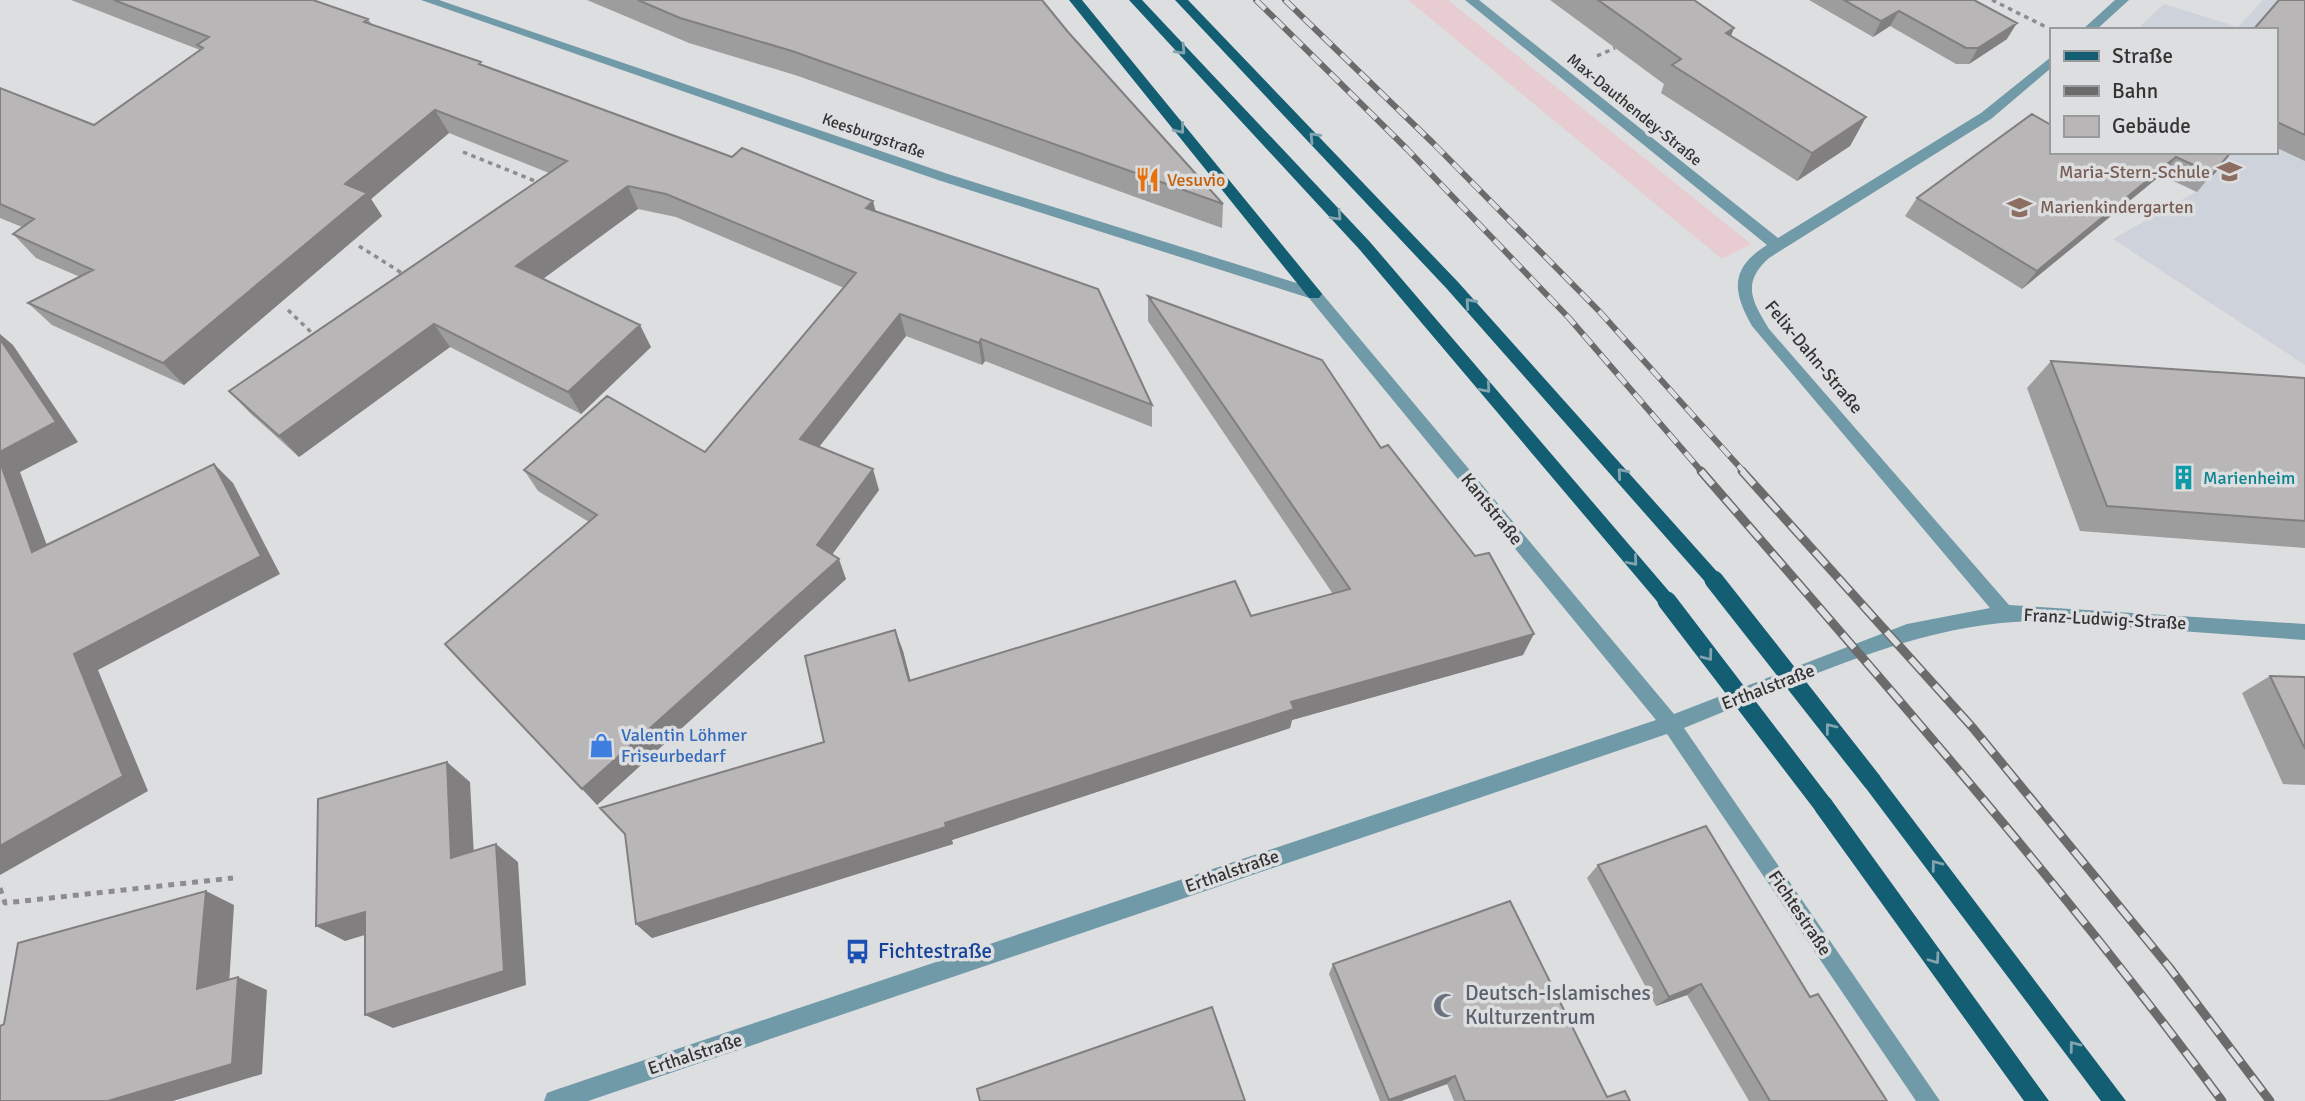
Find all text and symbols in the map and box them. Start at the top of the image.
legend [2050,28,2277,154]
one-way arrow [1173,42,1186,55]
text: Straße [2112,43,2173,69]
street label: Max-Dauthendey-Straße [1563,49,1706,170]
text: Bahn [2112,78,2158,104]
street label: Keesburgstraße [819,109,928,163]
text: Gebäude [2112,113,2191,139]
one-way arrow [1172,121,1184,134]
one-way arrow [1310,132,1323,145]
school or university icon: Maria-Stern-Schule [2216,158,2244,186]
place label: Maria-Stern-Schule [2059,161,2210,183]
restaurant icon: Vesuvio [1133,166,1161,194]
place label: Vesuvio [1167,169,1225,191]
school or university icon: Marienkindergarten [2006,193,2034,221]
place label: Marienkindergarten [2040,196,2194,218]
one-way arrow [1328,208,1341,221]
street label: Felix-Dahn-Straße [1760,296,1868,418]
one-way arrow [1466,299,1478,312]
one-way arrow [1478,379,1490,392]
building icon: Marienheim [2169,464,2197,492]
place label: Marienheim [2203,467,2295,489]
one-way arrow [1618,468,1630,481]
street label: Kantstraße [1456,469,1528,549]
one-way arrow [1625,553,1637,566]
street label: Franz-Ludwig-Straße [2023,604,2187,634]
one-way arrow [1700,648,1713,660]
street label: Erthalstraße [1718,659,1818,715]
one-way arrow [1826,723,1838,736]
place label: Valentin Löhmer Friseurbedarf [621,724,747,767]
shop icon: Valentin Löhmer Friseurbedarf [587,731,615,759]
street label: Erthalstraße [1182,845,1282,897]
one-way arrow [1932,860,1945,873]
street label: Fichtestraße [1764,866,1836,960]
bus stop icon: Fichtestraße [844,937,872,965]
place label: Fichtestraße [878,938,992,964]
one-way arrow [1927,951,1939,964]
place label: Deutsch-Islamisches Kulturzentrum [1465,980,1651,1030]
mosque icon: Deutsch-Islamisches Kulturzentrum [1431,991,1459,1019]
street label: Erthalstraße [645,1028,745,1080]
one-way arrow [2070,1041,2083,1054]

